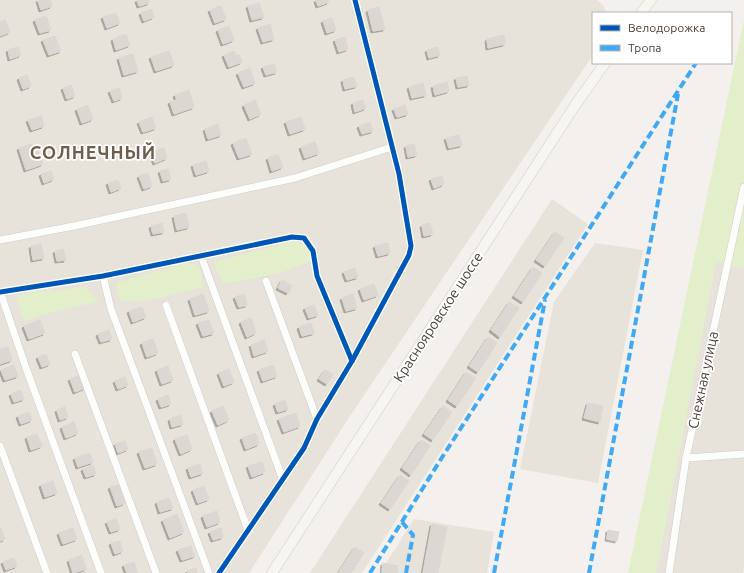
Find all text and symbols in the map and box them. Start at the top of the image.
legend [592,12,732,64]
text: Велодорожка [628,21,705,34]
text: Тропа [628,41,661,54]
district label: СОЛНЕЧНЫЙ [30,142,156,162]
street label: Краснояровское шоссе [390,249,486,385]
street label: Снежная улица [685,330,721,430]

